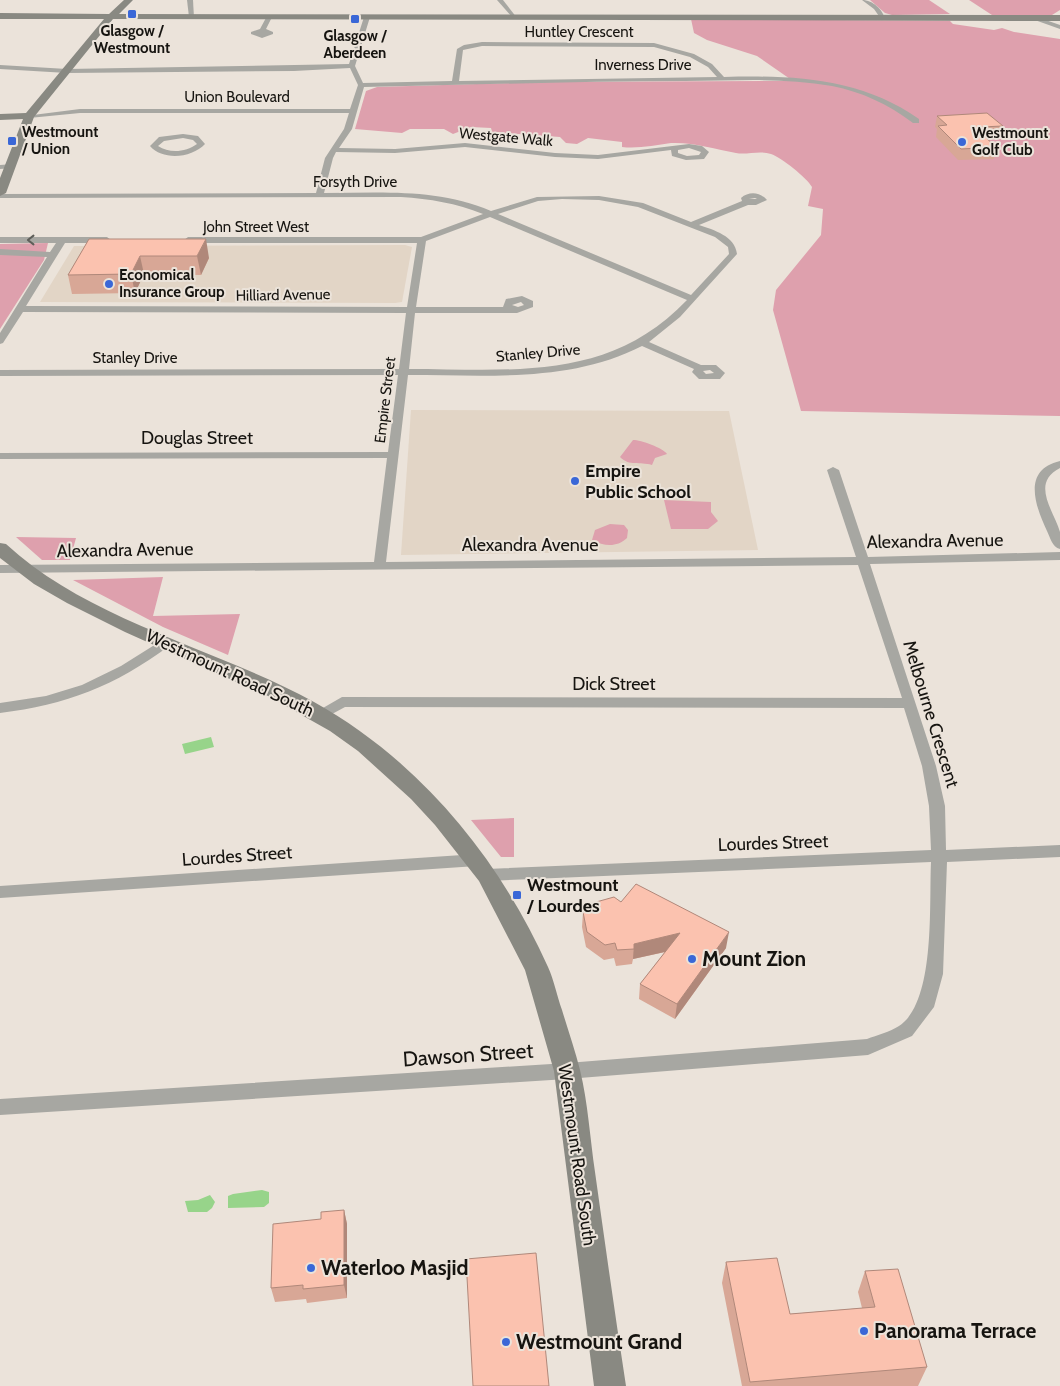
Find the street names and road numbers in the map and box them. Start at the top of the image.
street label: Huntley Crescent [525,23,633,41]
street label: Inverness Drive [594,56,692,74]
street label: Union Boulevard [184,88,290,106]
street label: Westgate Walk [458,124,554,150]
street label: Forsyth Drive [313,173,397,191]
street label: John Street West [202,218,309,236]
street label: Hilliard Avenue [235,285,331,305]
street label: Stanley Drive [495,340,581,366]
street label: Stanley Drive [93,349,178,367]
street label: Empire Street [371,356,399,444]
street label: Douglas Street [141,427,253,449]
street label: Alexandra Avenue [866,529,1004,553]
street label: Alexandra Avenue [462,534,598,556]
street label: Alexandra Avenue [56,538,194,562]
street label: Westmount Road South [142,624,318,722]
street label: Melbourne Crescent [898,638,964,790]
street label: Dick Street [572,673,656,695]
street label: Lourdes Street [717,830,829,856]
street label: Lourdes Street [181,841,293,871]
street label: Dawson Street [402,1037,534,1072]
street label: Westmount Road South [553,1063,601,1247]

